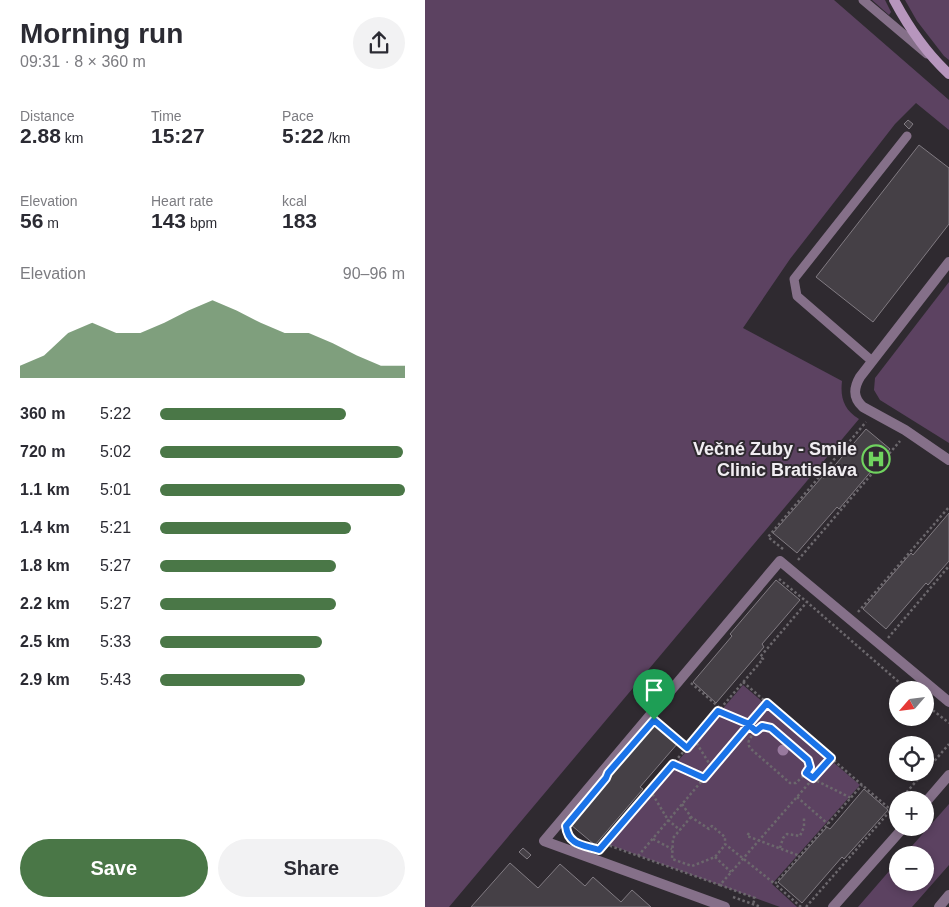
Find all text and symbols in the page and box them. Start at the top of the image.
button: share [353,17,405,69]
text: Morning run [20,18,183,49]
text: 09:31 · 8 × 360 m [20,53,146,70]
text: Distance [20,108,74,124]
text: Time [151,108,182,124]
text: Pace [282,108,314,124]
text: 2.88 [20,124,61,147]
text: 15:27 [151,124,205,147]
text: 5:22 [282,124,324,147]
text: km [61,130,83,146]
text: /km [324,130,350,146]
text: Elevation [20,193,78,209]
text: Heart rate [151,193,213,209]
text: kcal [282,193,307,209]
text: 56 [20,209,43,232]
text: 143 [151,209,186,232]
text: 183 [282,209,317,232]
text: m [43,215,59,231]
text: bpm [186,215,217,231]
text: Elevation [20,265,86,282]
text: 90–96 m [343,265,405,282]
text: 360 m [20,405,65,422]
text: 5:22 [100,405,131,422]
place label: Večné Zuby - Smile Clinic Bratislava [693,439,858,480]
text: 720 m [20,443,65,460]
text: 5:02 [100,443,131,460]
hospital icon: Večné Zuby - Smile Clinic Bratislava [861,444,891,474]
text: 1.1 km [20,481,70,498]
text: 5:01 [100,481,131,498]
text: 1.4 km [20,519,70,536]
text: 5:21 [100,519,131,536]
text: 1.8 km [20,557,70,574]
text: 5:27 [100,557,131,574]
text: 2.2 km [20,595,70,612]
text: 5:27 [100,595,131,612]
text: 2.5 km [20,633,70,650]
text: 5:33 [100,633,131,650]
pin [633,669,675,720]
text: 2.9 km [20,671,70,688]
text: 5:43 [100,671,131,688]
icon: arrive [640,676,668,704]
north arrow [889,681,934,726]
map controls [889,681,934,891]
button: locate [889,736,934,781]
button: + [889,791,934,836]
button: Save [20,839,208,897]
button: Share [218,839,405,897]
button: − [889,846,934,891]

